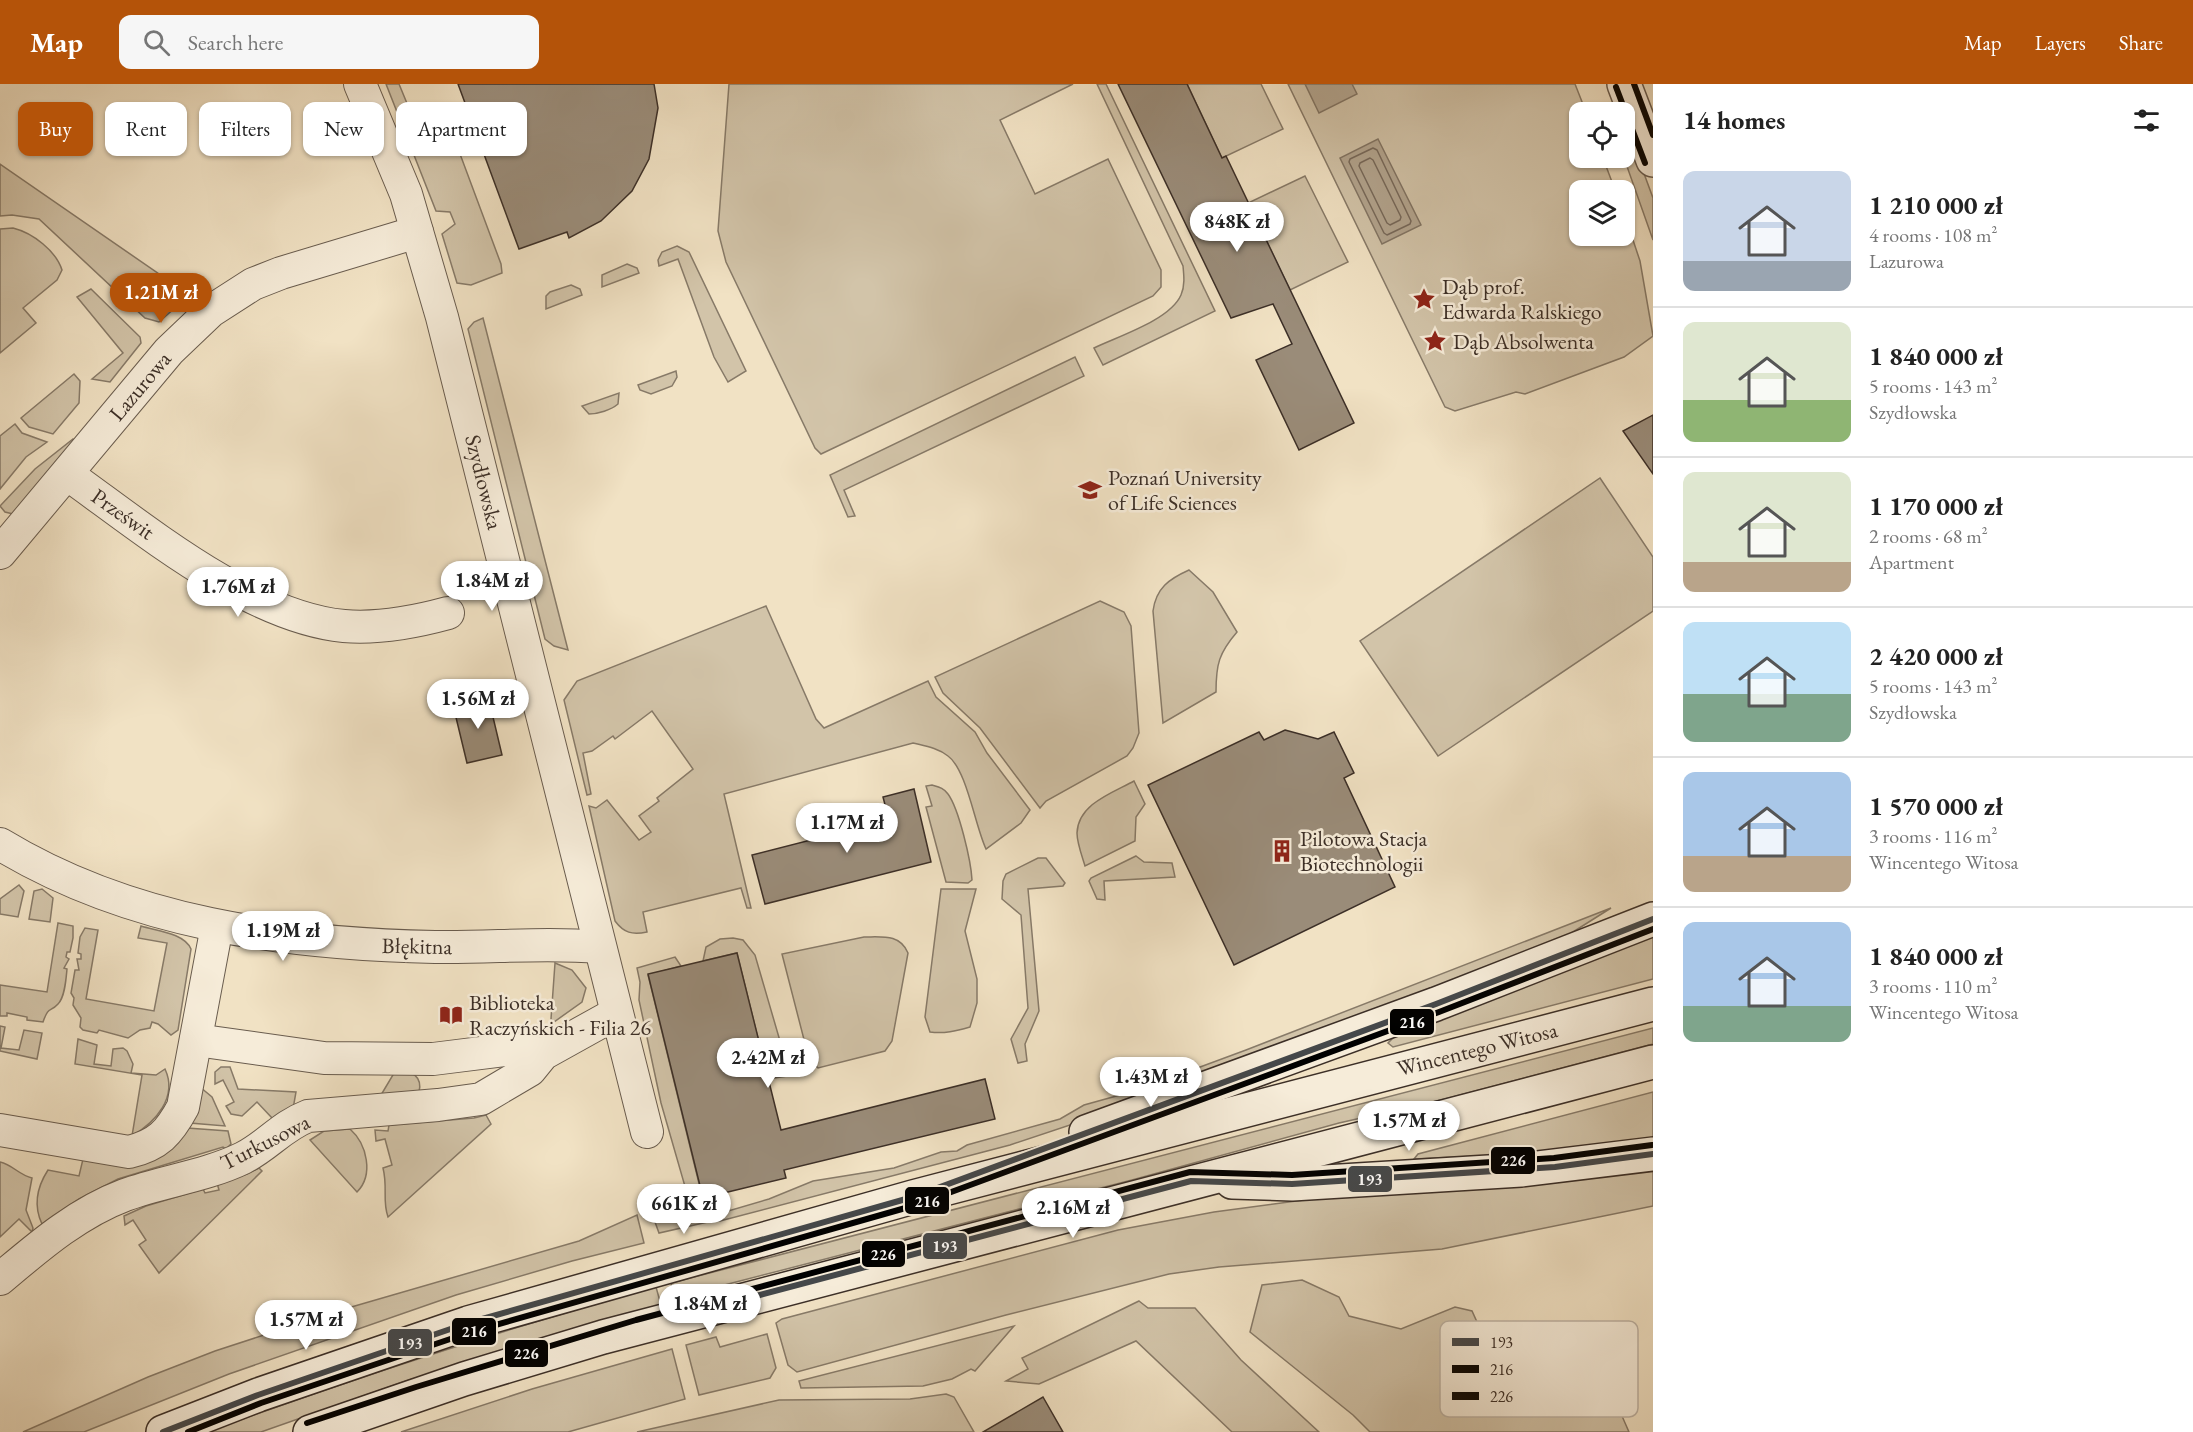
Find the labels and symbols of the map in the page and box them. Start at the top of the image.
pin: 848K zł [1182,202,1292,253]
place label: Dąb prof. Edwarda Ralskiego [1442,272,1602,326]
pin: 1.21M zł [99,273,223,324]
place icon: Dąb prof. Edwarda Ralskiego [1411,286,1437,312]
place label: Dąb Absolwenta [1453,327,1594,356]
place icon: Dąb Absolwenta [1422,328,1448,354]
street label: Lazurowa [102,345,178,427]
street label: Szydłowska [458,432,510,533]
place label: Poznań University of Life Sciences [1108,463,1262,517]
school or university icon: Poznań University of Life Sciences [1077,477,1103,503]
street label: Prześwit [86,482,160,546]
pin: 1.84M zł [430,561,554,612]
pin: 1.76M zł [176,567,300,618]
pin: 1.56M zł [416,679,540,730]
pin: 1.17M zł [785,803,909,854]
place label: Pilotowa Stacja Biotechnologii [1300,824,1427,878]
building icon: Pilotowa Stacja Biotechnologii [1269,838,1295,864]
pin: 1.19M zł [221,911,345,962]
street label: Błękitna [381,931,453,961]
place label: Biblioteka Raczyńskich - Filia 26 [469,988,651,1042]
library icon: Biblioteka Raczyńskich - Filia 26 [438,1002,464,1028]
line badge: 216 [1389,1008,1435,1036]
text: 216 [1399,1012,1425,1033]
street label: Wincentego Witosa [1394,1015,1561,1083]
pin: 2.42M zł [706,1038,830,1089]
pin: 1.43M zł [1089,1057,1213,1108]
pin: 1.57M zł [1347,1101,1471,1152]
street label: Turkusowa [215,1107,315,1177]
line badge: 226 [1490,1146,1536,1175]
text: 226 [1500,1150,1526,1171]
line badge: 193 [1347,1165,1393,1193]
text: 193 [1357,1169,1383,1190]
pin: 661K zł [629,1184,739,1235]
line badge: 216 [904,1186,950,1215]
pin: 2.16M zł [1011,1188,1135,1239]
text: 216 [914,1191,940,1212]
line badge: 193 [922,1232,968,1260]
text: 193 [932,1236,958,1257]
line badge: 226 [861,1240,906,1268]
text: 226 [870,1244,896,1265]
pin: 1.84M zł [648,1284,772,1335]
pin: 1.57M zł [244,1300,368,1351]
line badge: 216 [451,1317,497,1346]
text: 216 [461,1321,487,1342]
legend [1440,1321,1638,1417]
line badge: 193 [387,1328,433,1357]
text: 193 [1490,1332,1513,1353]
text: 193 [397,1333,423,1354]
line badge: 226 [504,1339,549,1368]
text: 226 [513,1343,539,1364]
text: 216 [1490,1359,1513,1380]
text: 226 [1490,1386,1513,1407]

